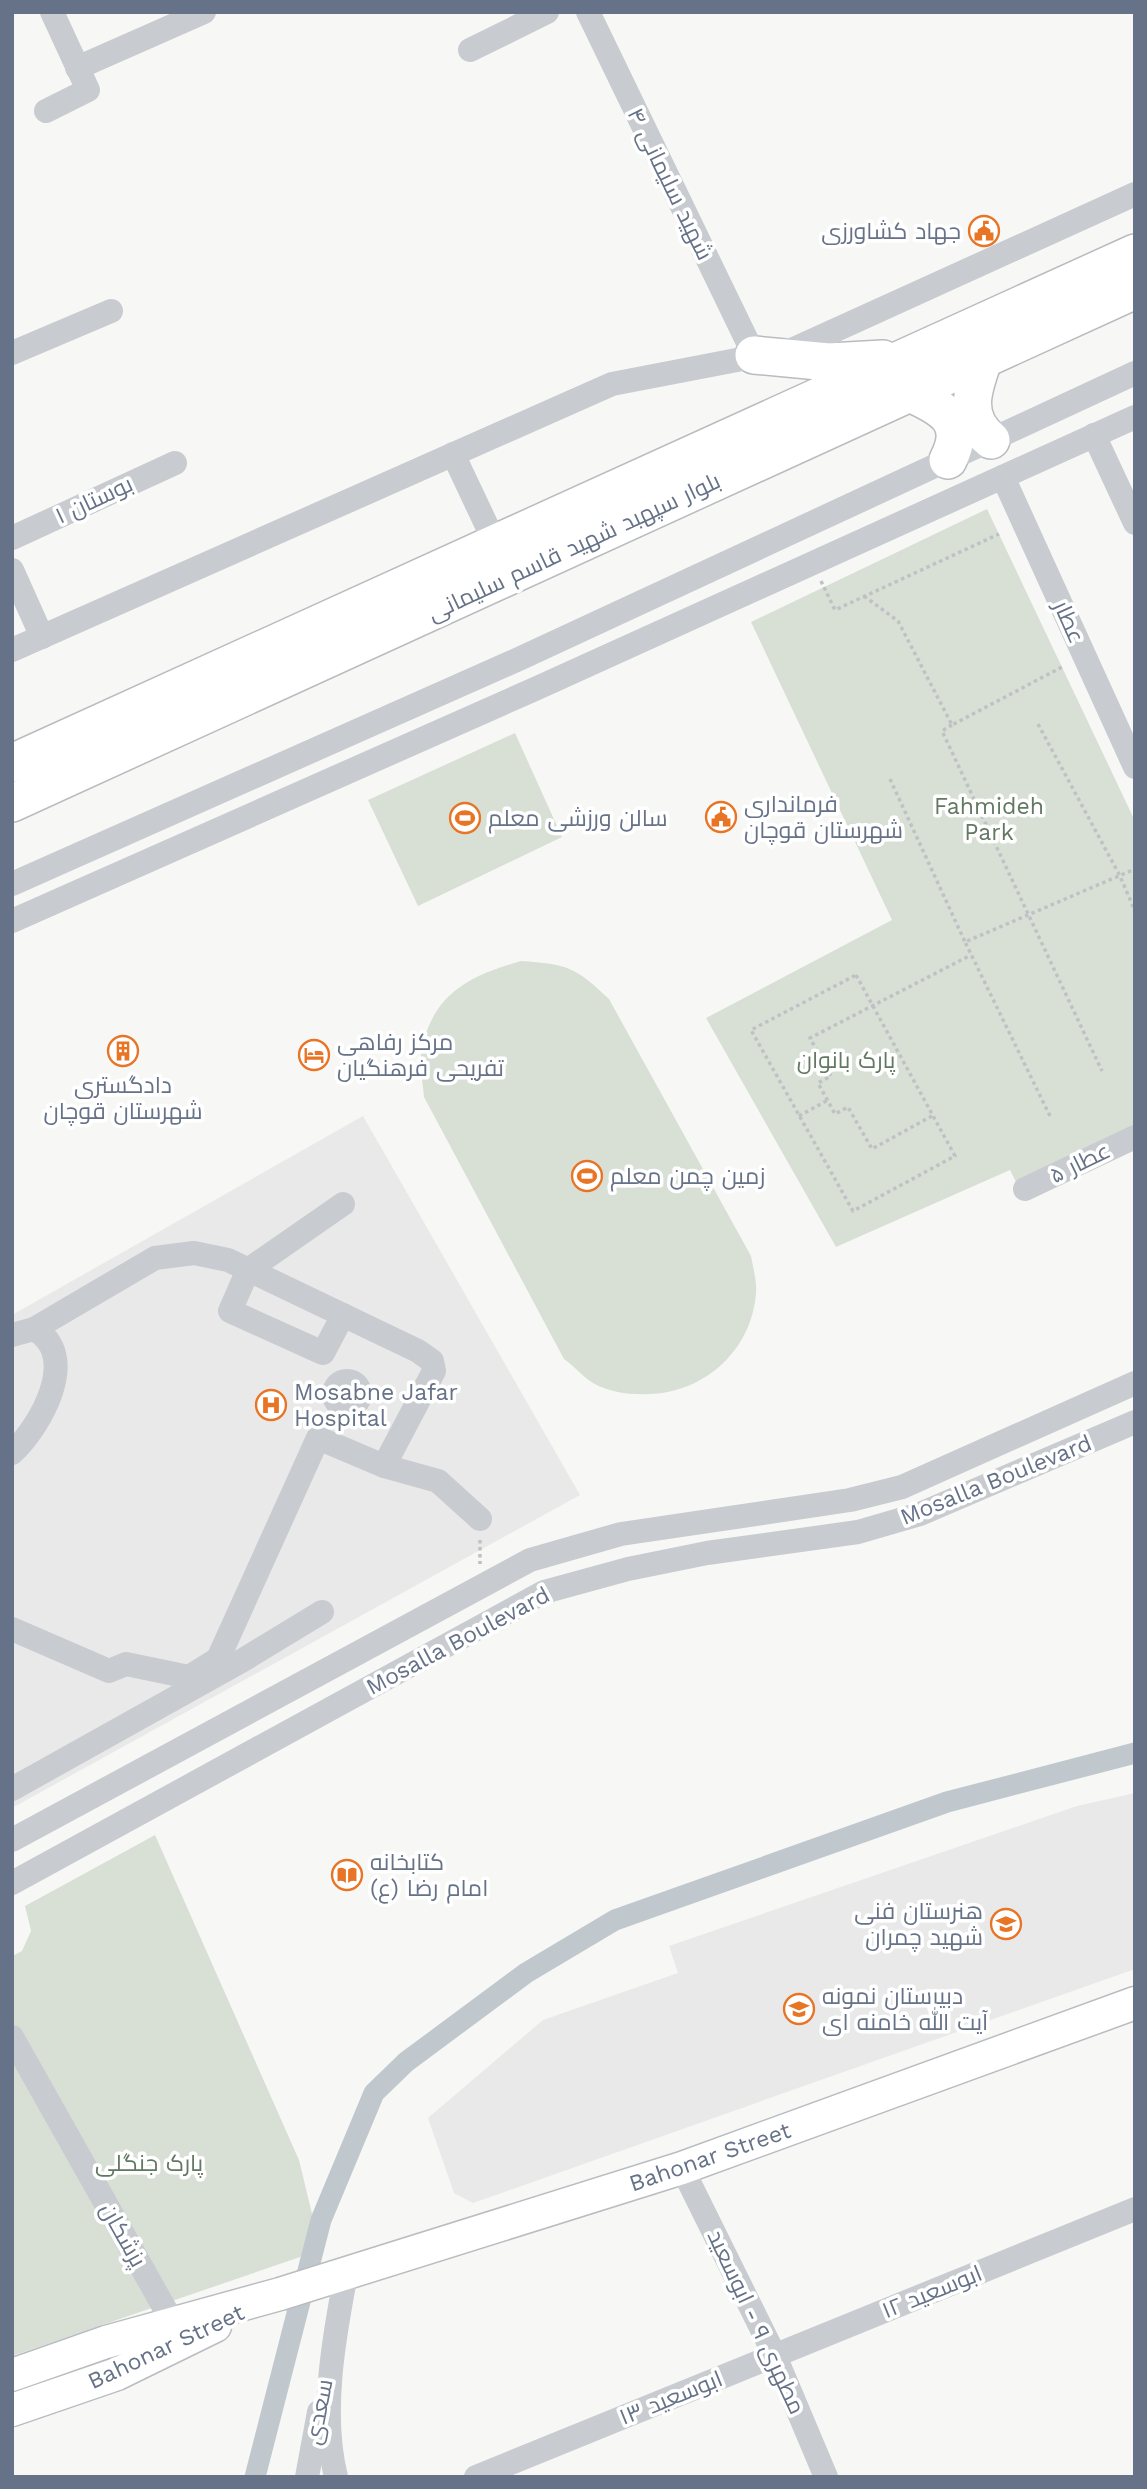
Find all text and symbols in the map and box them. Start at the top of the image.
street label: شهید سلیمانی ۴ [622,104,718,264]
public building icon: جهاد کشاورزی [967,214,1001,248]
place label: جهاد کشاورزی [821,218,961,245]
street label: بلوار سپهبد شهید قاسم سلیمانی [423,467,726,629]
street label: بوستان ۱ [51,470,137,530]
street label: عطار [1047,595,1090,647]
place label: فرمانداری شهرستان قوچان [744,791,903,845]
park label: Fahmideh Park [934,793,1044,846]
public building icon: فرمانداری شهرستان قوچان [704,800,738,834]
sports icon: سالن ورزشی معلم [448,801,482,835]
place label: سالن ورزشی معلم [488,805,668,834]
place label: مرکز رفاهی تفریحی فرهنگیان [337,1029,504,1082]
building icon: دادگستری شهرستان قوچان [106,1034,140,1068]
hotel icon: مرکز رفاهی تفریحی فرهنگیان [297,1038,331,1072]
park label: پارک بانوان [797,1047,895,1075]
place label: دادگستری شهرستان قوچان [44,1072,202,1126]
street label: عطار ۵ [1045,1137,1115,1189]
sports icon: زمین چمن معلم [570,1159,604,1193]
place label: زمین چمن معلم [610,1163,765,1192]
place label: Mosabne Jafar Hospital [294,1379,458,1432]
hospital icon: Mosabne Jafar Hospital [254,1388,288,1422]
street label: Mosalla Boulevard [896,1429,1096,1531]
street label: Mosalla Boulevard [362,1581,554,1701]
place label: کتابخانه امام رضا (ع) [370,1849,488,1904]
library icon: کتابخانه امام رضا (ع) [330,1858,364,1892]
place label: هنرستان فنی شهید چمران [854,1898,983,1952]
school or university icon: هنرستان فنی شهید چمران [989,1907,1023,1941]
place label: دبیرستان نمونه آیت الله خامنه ای [822,1983,988,2036]
school or university icon: دبیرستان نمونه آیت الله خامنه ای [782,1992,816,2026]
street label: Bahonar Street [626,2117,795,2197]
park label: پارک جنگلی [95,2150,203,2178]
street label: پزشکان [94,2198,152,2272]
street label: مطهری ۹ - ابوسعید [701,2226,811,2418]
street label: ابوسعید ۱۲ [878,2260,986,2324]
street label: Bahonar Street [84,2299,249,2395]
street label: ابوسعید ۱۳ [615,2365,727,2431]
street label: سعدی [299,2377,339,2447]

